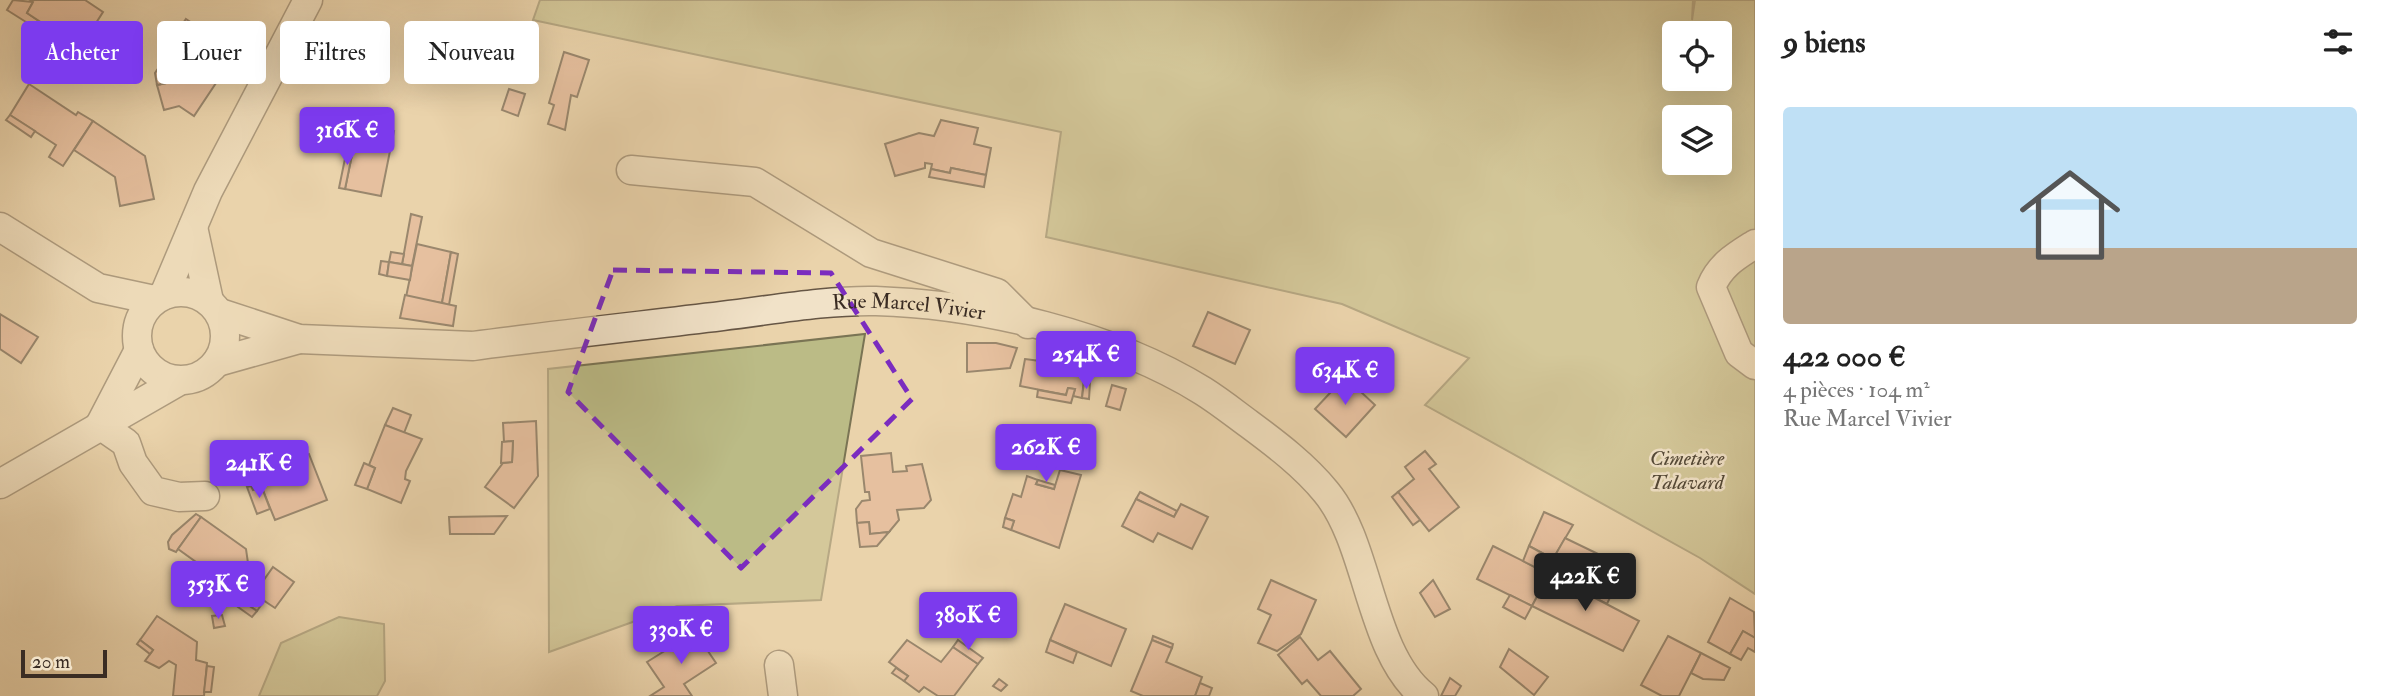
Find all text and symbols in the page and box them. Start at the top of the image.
chip: Acheter [21,21,143,84]
chip: Louer [157,21,266,84]
chip: Filtres [280,21,390,84]
chip: Nouveau [404,21,539,84]
map controls [1662,21,1732,175]
button: locate [1662,21,1732,91]
icon: filters [2319,23,2357,61]
text: 9 biens [1783,24,1865,61]
button: layers [1662,105,1732,175]
pin: 316K € [290,108,404,167]
text: 316K € [316,115,378,144]
icon: home [2007,152,2133,278]
street label: Rue Marcel Vivier [831,288,988,327]
pin: 254K € [1029,332,1143,391]
text: 422 000 € [1783,338,1906,375]
text: 254K € [1052,339,1120,368]
pin: 634K € [1288,348,1402,407]
text: 634K € [1311,355,1379,384]
text: 4 pièces · 104 m² [1783,375,1930,404]
text: Rue Marcel Vivier [1783,404,1952,433]
pin: 262K € [989,424,1103,484]
text: 262K € [1011,432,1081,461]
pin: 241K € [202,440,316,500]
park label: Cimetière Talavard [1650,445,1725,496]
text: 241K € [226,448,292,477]
pin: 422K € [1528,554,1642,613]
text: 422K € [1550,561,1620,590]
pin: 353K € [161,562,275,621]
text: 353K € [187,569,249,598]
pin: 380K € [911,592,1025,652]
text: 380K € [935,600,1001,629]
pin: 330K € [624,606,738,666]
text: 330K € [649,614,713,643]
scale bar [21,647,107,679]
text: 20 m [32,650,70,674]

